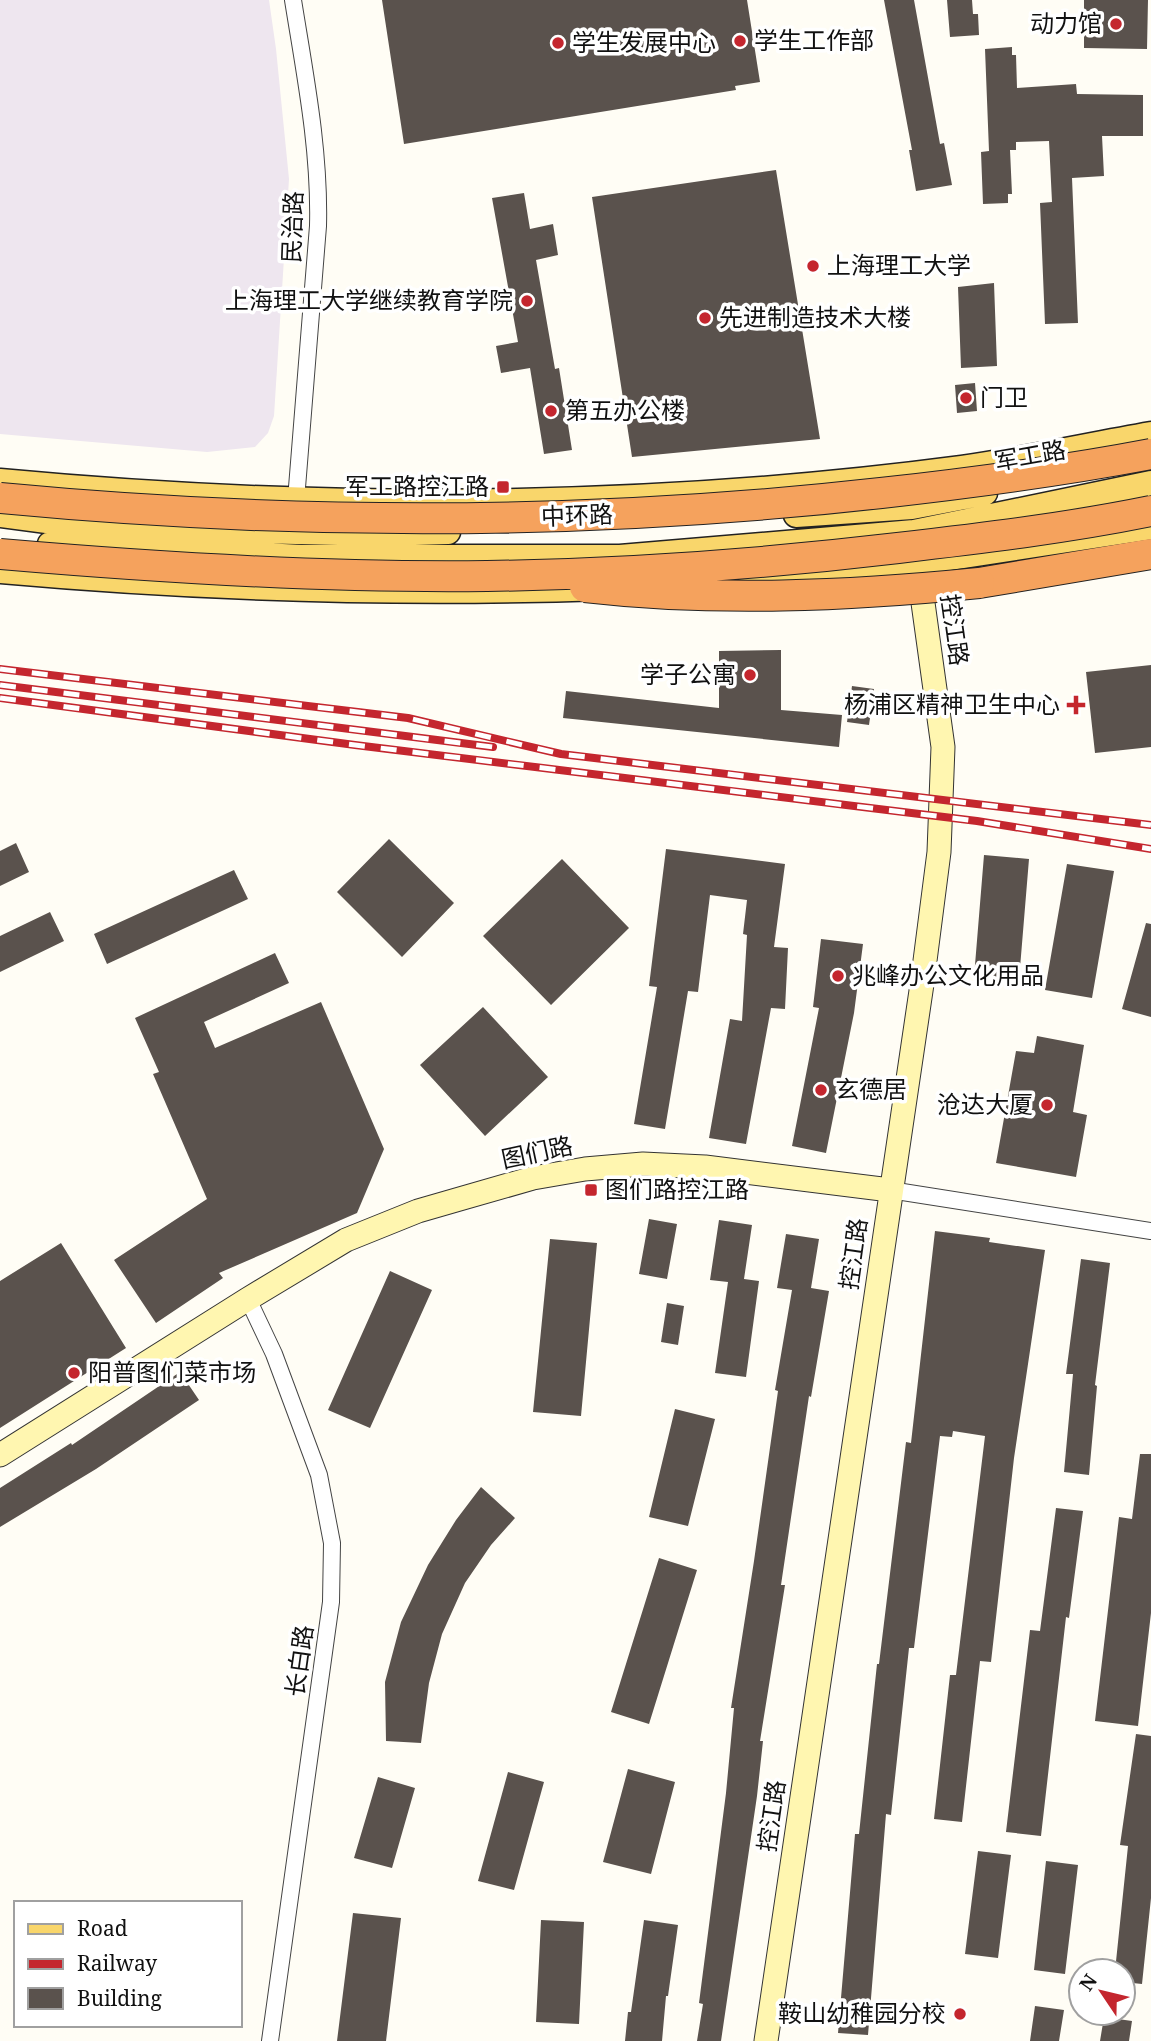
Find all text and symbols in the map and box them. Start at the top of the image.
place label: 动力馆 [1030,6,1102,39]
marker: 动力馆 [1108,16,1124,32]
place label: 学生工作部 [754,23,874,56]
place label: 学生发展中心 [572,25,716,58]
marker: 学生工作部 [732,33,748,49]
marker: 学生发展中心 [550,35,566,51]
street label: 民治路 [274,190,309,264]
place label: 上海理工大学 [827,248,971,281]
marker: 上海理工大学 [805,258,821,274]
place label: 上海理工大学继续教育学院 [225,283,513,316]
marker: 上海理工大学继续教育学院 [519,293,535,309]
place label: 先进制造技术大楼 [719,300,911,333]
marker: 先进制造技术大楼 [697,310,713,326]
place label: 门卫 [980,380,1028,413]
marker: 门卫 [958,390,974,406]
place label: 第五办公楼 [565,393,685,426]
marker: 第五办公楼 [543,403,559,419]
street label: 军工路 [991,432,1068,477]
place label: 军工路控江路 [345,469,489,502]
marker: 军工路控江路 [495,479,511,495]
street label: 中环路 [540,497,614,532]
street label: 控江路 [934,592,977,668]
place label: 学子公寓 [640,657,736,690]
marker: 学子公寓 [742,667,758,683]
place label: 杨浦区精神卫生中心 [844,687,1060,720]
marker: 杨浦区精神卫生中心 [1066,695,1086,715]
place label: 兆峰办公文化用品 [852,958,1044,991]
marker: 兆峰办公文化用品 [830,968,846,984]
place label: 玄德居 [835,1072,907,1105]
marker: 玄德居 [813,1082,829,1098]
place label: 沧达大厦 [937,1087,1033,1120]
marker: 沧达大厦 [1039,1097,1055,1113]
street label: 图们路 [498,1128,575,1175]
place label: 图们路控江路 [605,1172,749,1205]
marker: 图们路控江路 [583,1182,599,1198]
street label: 控江路 [831,1216,874,1292]
place label: 阳普图们菜市场 [88,1355,256,1388]
marker: 阳普图们菜市场 [66,1365,82,1381]
street label: 长白路 [277,1623,320,1699]
street label: 控江路 [749,1778,792,1854]
legend [14,1901,242,2027]
text: Road [77,1914,128,1942]
text: Railway [77,1949,157,1977]
north arrow [1067,1957,1137,2027]
text: N [1073,1969,1103,1996]
text: Building [77,1984,162,2012]
place label: 鞍山幼稚园分校 [778,1996,946,2029]
marker: 鞍山幼稚园分校 [952,2006,968,2022]

